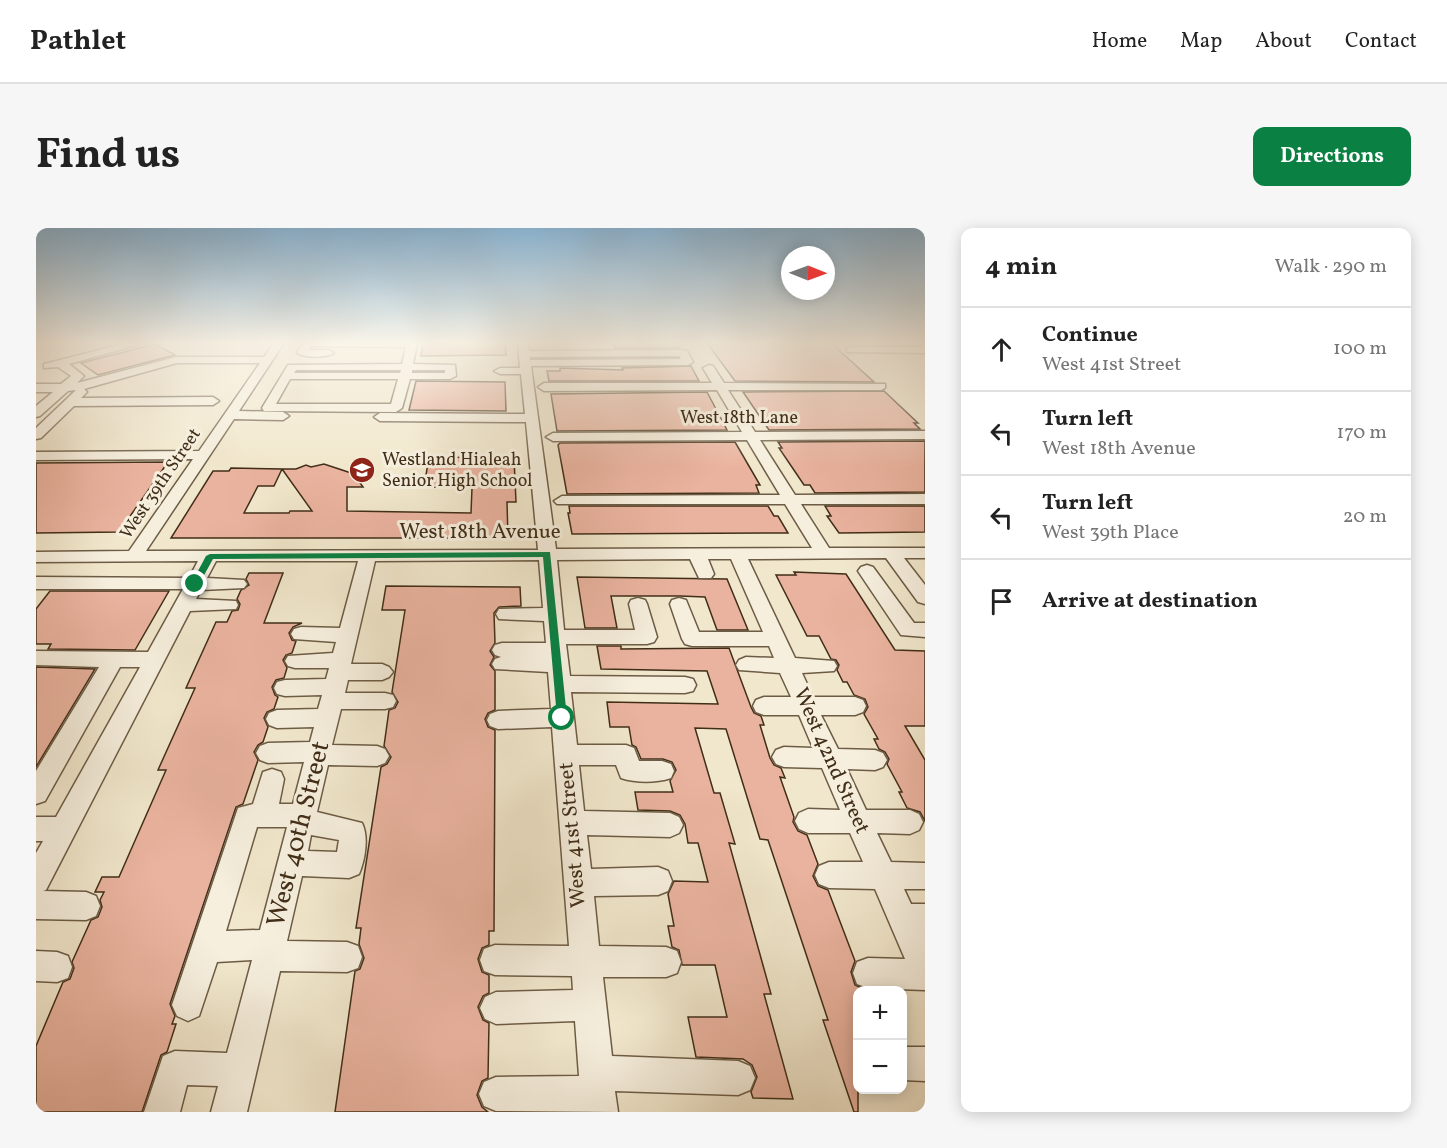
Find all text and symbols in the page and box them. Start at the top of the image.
text: Pathlet [30,22,126,61]
text: Home [1092,27,1147,56]
text: Map [1180,27,1222,56]
text: About [1255,27,1312,56]
text: Contact [1345,27,1417,56]
text: Find us [36,127,180,186]
button: Directions [1253,127,1411,186]
north arrow [781,246,835,300]
text: 4 min [985,249,1057,285]
text: Walk · 290 m [1275,253,1387,281]
text: Continue [1042,320,1138,351]
icon: ahead [985,333,1018,366]
text: 100 m [1333,335,1387,363]
text: West 41st Street [1042,351,1181,379]
text: Turn left [1042,404,1133,435]
street label: West 18th Lane [680,406,798,431]
icon: left [985,417,1018,450]
text: 170 m [1337,419,1387,447]
street label: West 39th Street [115,424,207,544]
text: West 18th Avenue [1042,435,1196,463]
place label: Westland Hialeah Senior High School [382,448,532,494]
school or university icon: Westland Hialeah Senior High School [347,455,377,485]
text: Turn left [1042,488,1133,519]
icon: left [985,501,1018,534]
text: 20 m [1343,503,1387,531]
street label: West 18th Avenue [399,518,561,547]
text: West 39th Place [1042,519,1179,547]
route end [181,570,207,596]
icon: arrive [985,585,1018,618]
text: Arrive at destination [1042,586,1258,617]
street label: West 42nd Street [786,683,876,839]
route start [548,704,574,730]
street label: West 40th Street [259,737,339,931]
street label: West 41st Street [552,761,594,909]
map controls [853,986,907,1094]
button: + [853,986,907,1040]
button: − [853,1040,907,1094]

